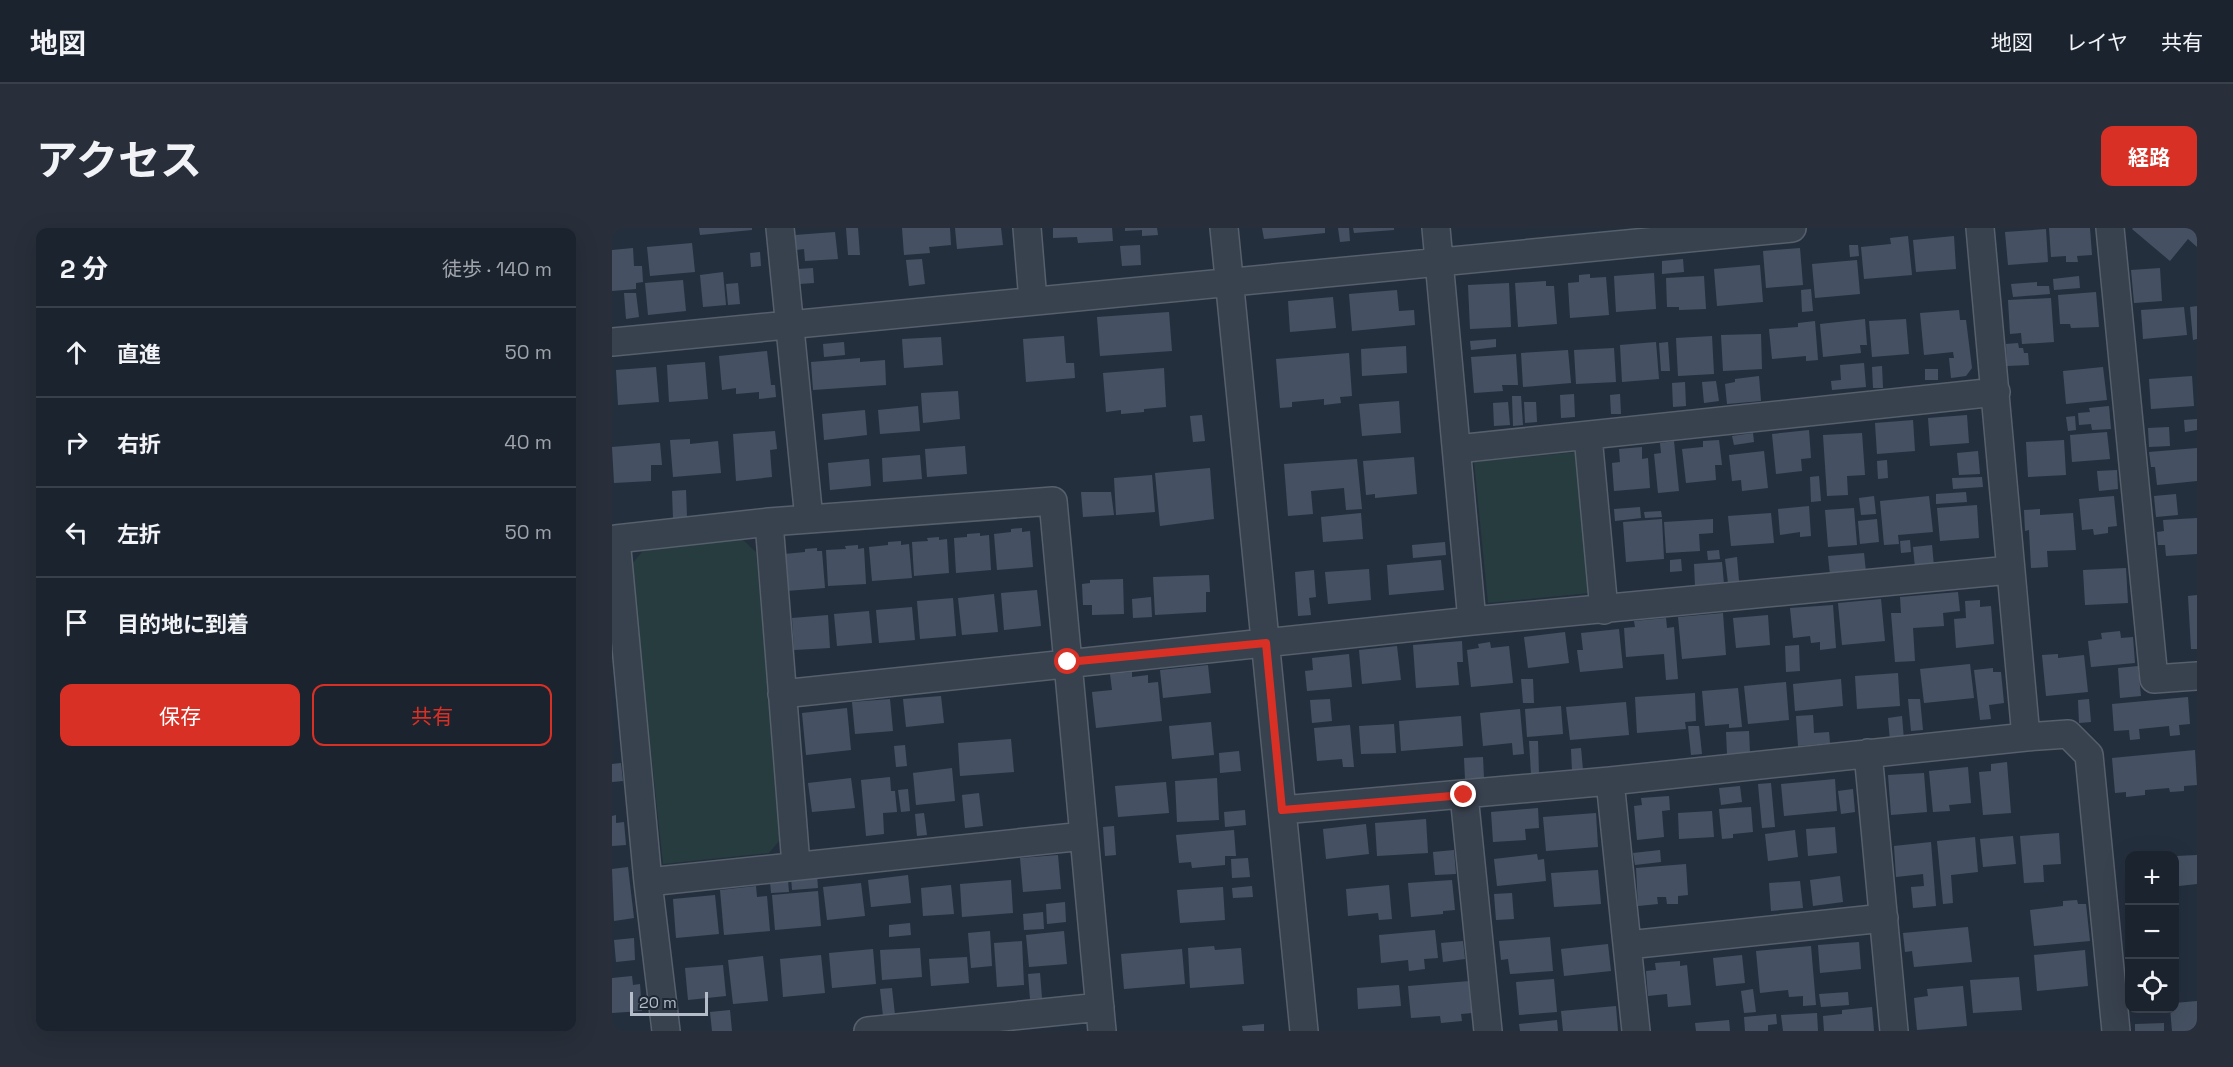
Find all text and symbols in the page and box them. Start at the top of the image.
text: 地図 [30,25,86,61]
text: 地図 [1991,29,2033,56]
text: レイヤ [2066,29,2128,56]
text: 共有 [2161,29,2203,56]
button: 経路 [2101,126,2197,186]
text: アクセス [36,134,202,187]
text: 2 分 [60,252,108,286]
text: 徒歩 · 140 m [442,256,552,282]
icon: ahead [60,336,93,369]
text: 50 m [505,339,552,365]
text: 直進 [117,340,161,368]
icon: right [60,426,93,459]
text: 40 m [504,429,552,455]
text: 右折 [117,430,161,458]
icon: left [60,516,93,549]
text: 50 m [505,519,552,545]
text: 左折 [117,520,161,548]
icon: arrive [60,606,93,639]
text: 目的地に到着 [117,610,249,638]
route start [1054,648,1080,674]
button: 保存 [60,684,300,746]
button: 共有 [312,684,552,746]
route end [1450,781,1476,807]
map controls [2125,851,2179,1013]
button: + [2125,851,2179,905]
button: − [2125,905,2179,959]
button: locate [2125,959,2179,1013]
scale bar [630,989,708,1016]
text: 20 m [639,992,677,1013]

